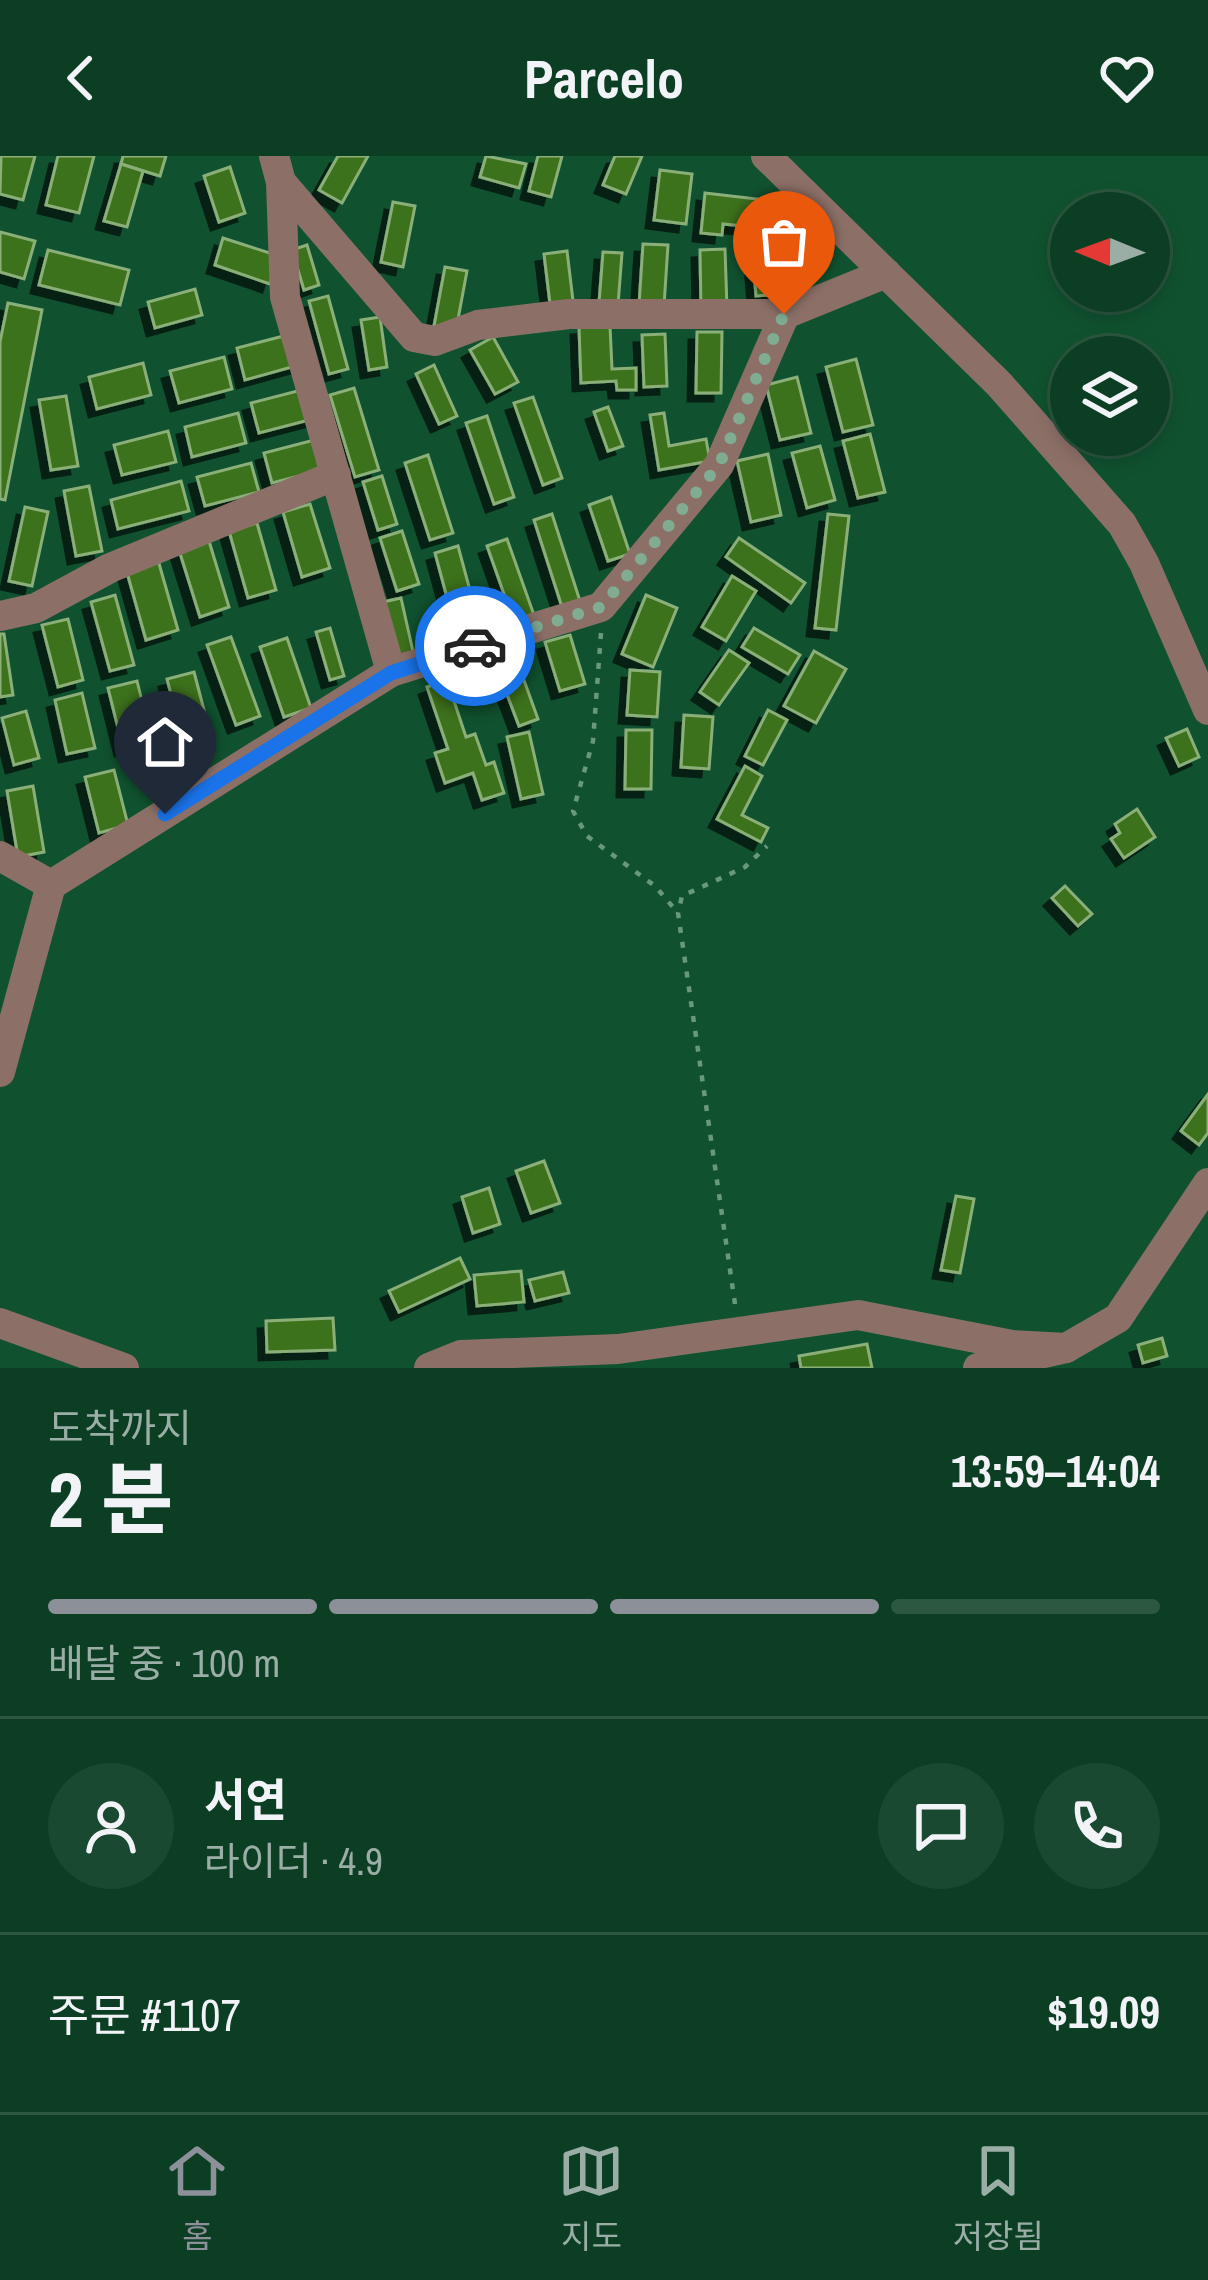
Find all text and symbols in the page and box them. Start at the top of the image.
text: Parcelo [524,42,684,115]
icon: back [48,45,114,111]
icon: heart [1094,45,1160,111]
pin [733,191,835,314]
north arrow [1050,192,1170,312]
map controls [1050,192,1170,456]
icon: bag [751,209,817,275]
button: layers [1050,336,1170,456]
courier [415,586,535,706]
icon: car [442,613,508,679]
pin [114,691,216,814]
icon: home [132,709,198,775]
text: 도착까지 [48,1402,192,1454]
text: 13:59–14:04 [951,1440,1160,1501]
text: 2 분 [48,1446,173,1551]
text: 배달 중 · 100 m [48,1637,280,1689]
button: person [48,1763,174,1889]
button: chat [878,1763,1004,1889]
button: phone [1034,1763,1160,1889]
text: 서연 [204,1769,287,1830]
text: 라이더 · 4.9 [204,1835,383,1887]
text: $19.09 [1047,1981,1160,2042]
text: 주문 #1107 [48,1984,241,2045]
tab: 홈 [164,2138,230,2258]
tab: 지도 [558,2138,624,2258]
tab: 저장됨 [953,2138,1044,2258]

